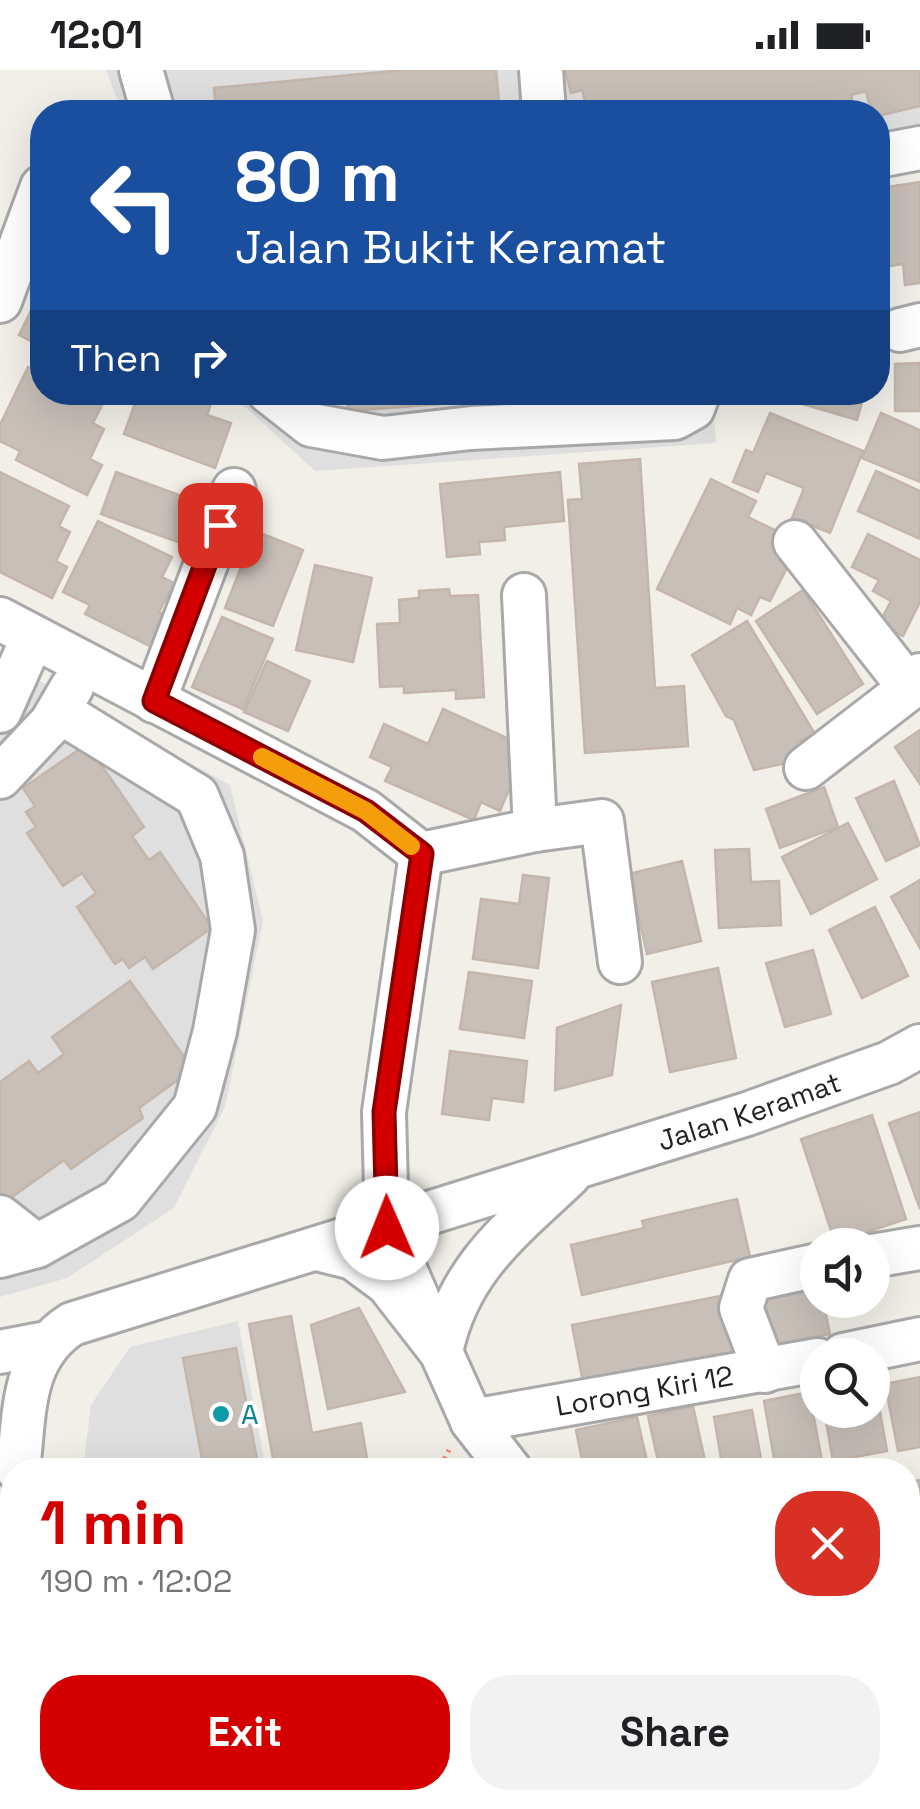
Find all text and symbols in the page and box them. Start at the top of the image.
text: 12:01 [50,11,143,59]
text: 80 m [235,132,400,221]
icon: left [70,140,200,270]
text: Jalan Bukit Keramat [235,219,666,276]
icon: right [181,330,236,385]
text: Then [70,334,161,382]
pin [178,483,263,568]
icon: arrive [193,498,248,553]
street label: Jalan Keramat [653,1064,846,1159]
position arrow [335,1176,439,1280]
map controls [800,1228,890,1428]
button: sound [800,1228,890,1318]
button: search [800,1338,890,1428]
street label: Lorong Kiri 12 [553,1357,736,1424]
place label: A [241,1396,259,1432]
marker: A [210,1403,232,1425]
text: 1 min [40,1485,187,1562]
button: close [775,1491,880,1596]
text: 190 m · 12:02 [40,1561,232,1601]
button: Exit [40,1675,450,1790]
button: Share [470,1675,880,1790]

